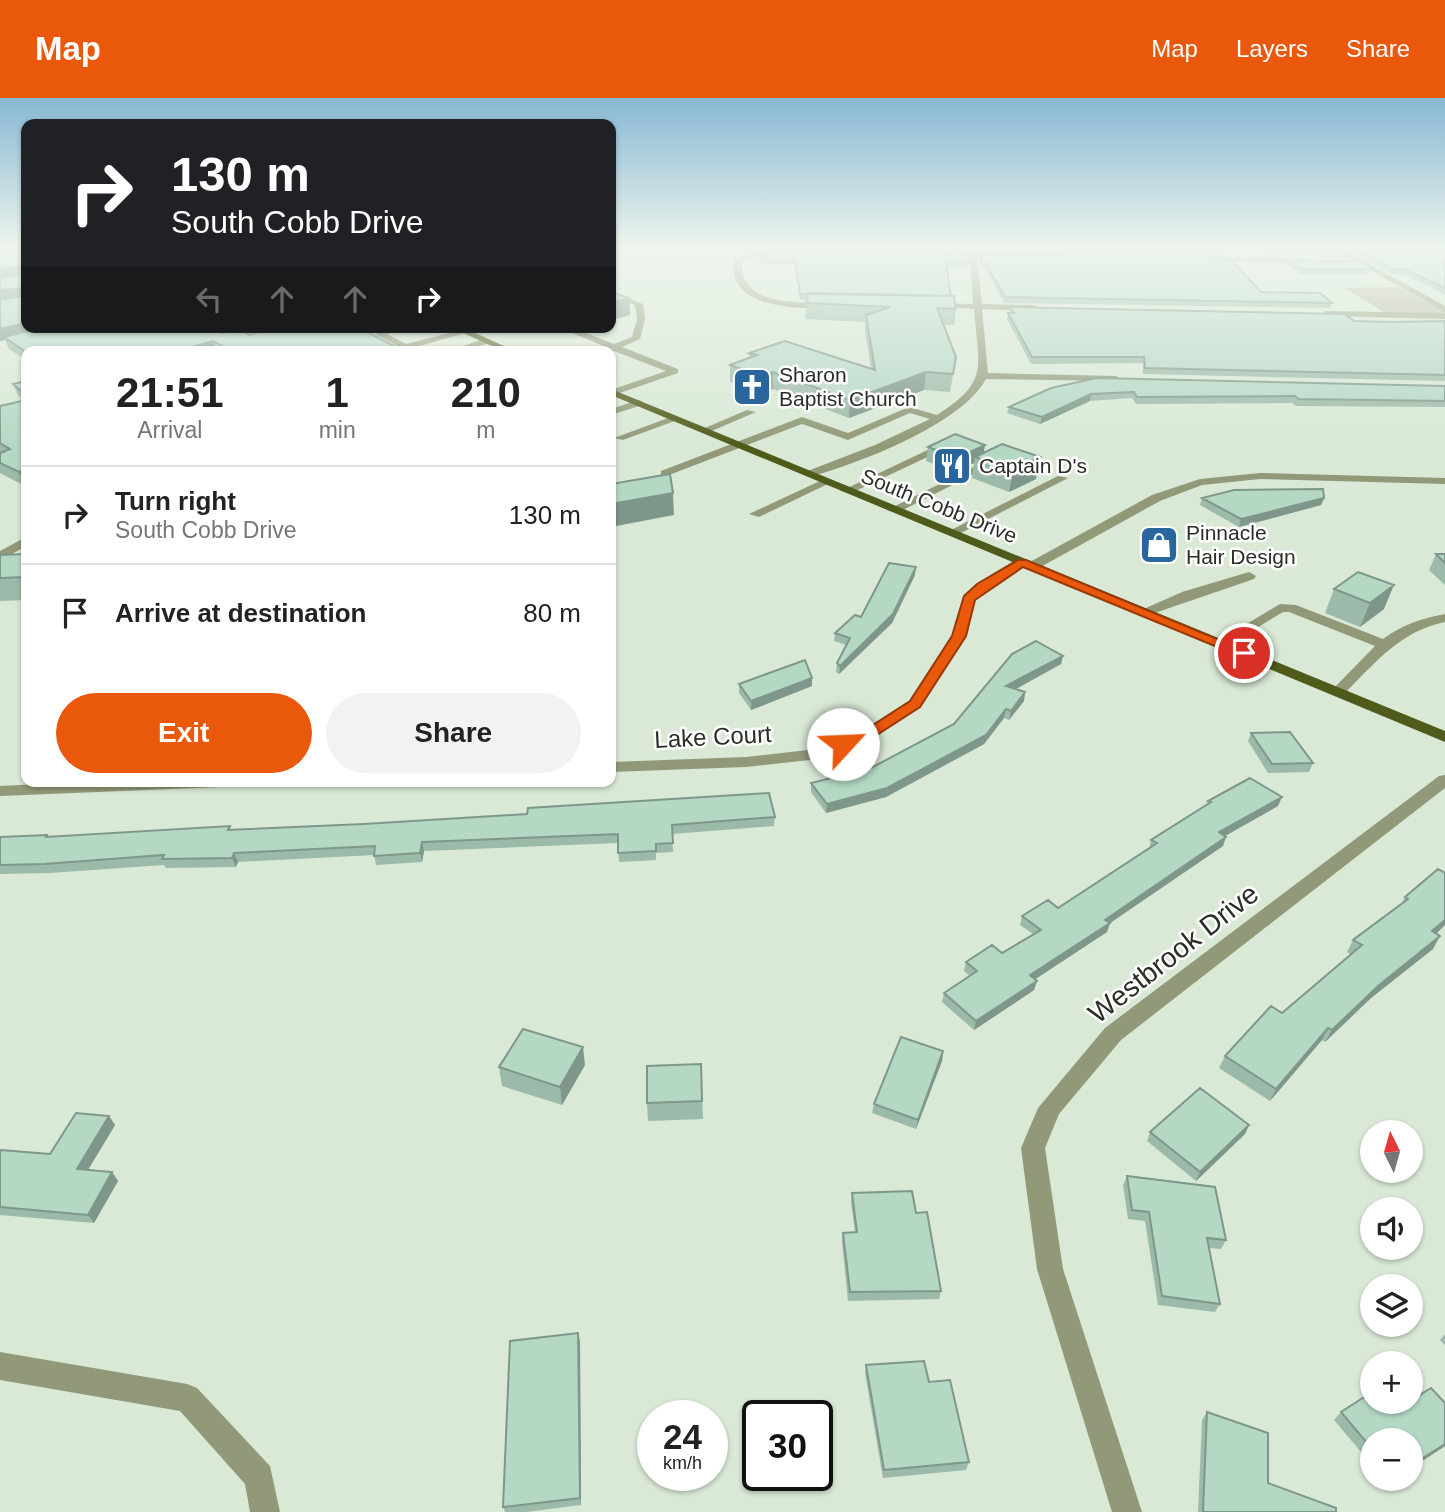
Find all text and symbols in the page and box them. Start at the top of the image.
text: Map [35,30,101,67]
text: Map [1151,35,1198,62]
text: Layers [1236,35,1308,62]
text: Share [1346,35,1410,62]
icon: right [56,147,147,238]
text: 130 m [171,147,310,201]
text: South Cobb Drive [171,204,424,240]
icon: left [190,280,228,318]
icon: ahead [263,280,301,318]
icon: ahead [336,280,374,318]
icon: right [409,280,447,318]
place label: Sharon Baptist Church [779,363,917,410]
church icon: Sharon Baptist Church [731,366,773,408]
text: 21:51 [116,369,224,416]
text: 1 [325,369,349,416]
text: 210 [451,369,521,416]
text: Arrival [137,417,202,443]
text: min [319,417,356,443]
text: m [476,417,495,443]
restaurant icon: Captain D's [931,445,973,487]
place label: Captain D's [979,454,1087,477]
street label: South Cobb Drive [858,464,1020,547]
text: Turn right [115,486,236,516]
icon: right [56,496,94,534]
text: 130 m [509,500,581,530]
text: South Cobb Drive [115,517,297,543]
place label: Pinnacle Hair Design [1186,521,1296,568]
shop icon: Pinnacle Hair Design [1138,524,1180,566]
icon: arrive [56,594,94,632]
text: Arrive at destination [115,598,366,628]
text: 80 m [523,598,581,628]
pin [1214,623,1274,683]
icon: arrive [1225,634,1263,672]
button: Exit [56,693,312,773]
button: Share [326,693,581,773]
position arrow [806,707,880,781]
street label: Lake Court [654,720,773,753]
street label: Westbrook Drive [1082,878,1264,1029]
north arrow [1360,1120,1423,1183]
map controls [1360,1120,1423,1491]
button: sound [1360,1197,1423,1260]
button: layers [1360,1274,1423,1337]
button: + [1360,1351,1423,1414]
speed limit sign: 30 [742,1400,833,1491]
text: 24 [663,1417,702,1456]
button: − [1360,1428,1423,1491]
text: km/h [663,1453,702,1473]

